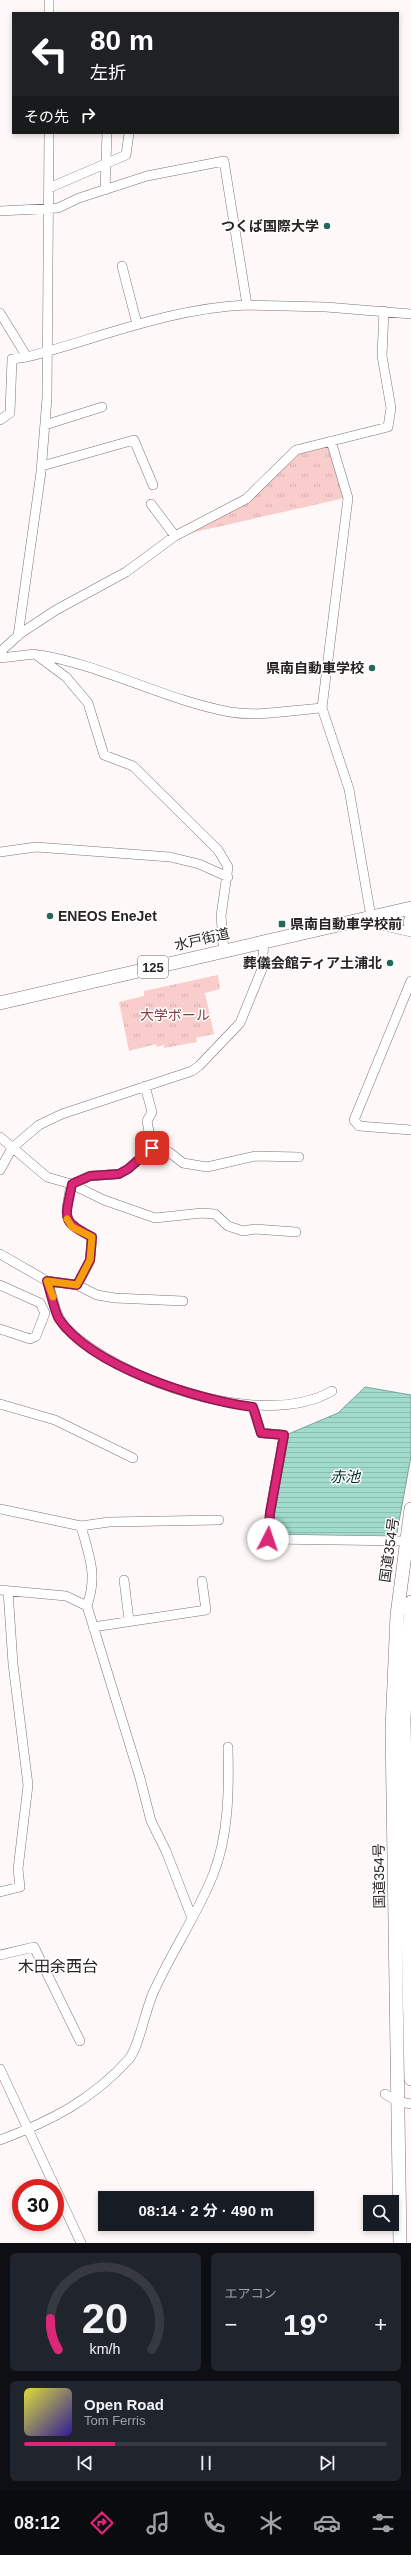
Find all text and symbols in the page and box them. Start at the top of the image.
text: 80 m [90,25,154,56]
icon: left [24,28,76,80]
text: 左折 [90,63,126,83]
icon: right [77,104,99,126]
text: その先 [24,108,69,125]
place label: つくば国際大学 [221,218,319,234]
marker: つくば国際大学 [322,221,332,231]
place label: 県南自動車学校 [266,660,364,676]
marker: 県南自動車学校 [367,663,377,673]
place label: ENEOS EneJet [58,908,157,924]
marker: ENEOS EneJet [45,911,55,921]
place label: 県南自動車学校前 [290,916,402,932]
marker: 県南自動車学校前 [277,919,287,929]
street label: 水戸街道 [173,925,231,953]
place label: 葬儀会館ティア土浦北 [243,955,382,971]
road number: 125 [138,956,168,978]
marker: 葬儀会館ティア土浦北 [385,958,395,968]
park label: 大学ボール [140,1007,210,1023]
pin [135,1131,169,1165]
icon: arrive [141,1137,163,1159]
water label: 赤池 [330,1468,362,1485]
street label: 国道354号 [377,1517,401,1583]
position arrow [247,1518,289,1560]
street label: 国道354号 [370,1843,388,1909]
district label: 木田余西台 [18,1958,98,1975]
speed limit sign: 30 [12,2179,64,2231]
map controls [363,2195,399,2231]
button: search [363,2195,399,2231]
text: 08:14 · 2 分 · 490 m [138,2202,274,2219]
text: エアコン [225,2286,277,2301]
text: 20 [82,2295,128,2342]
text: 19° [283,2308,328,2341]
text: − [225,2312,237,2337]
text: + [374,2312,387,2337]
text: km/h [90,2341,121,2357]
text: Open Road [84,2396,164,2413]
text: Tom Ferris [84,2413,145,2428]
icon: previous [74,2452,96,2474]
icon: pause [195,2452,217,2474]
icon: next [316,2452,338,2474]
icon: directions [88,2509,116,2537]
icon: music [144,2509,172,2537]
icon: phone [200,2509,228,2537]
icon: climate [257,2509,285,2537]
icon: car [313,2509,341,2537]
icon: filters [369,2509,397,2537]
text: 08:12 [14,2513,60,2533]

